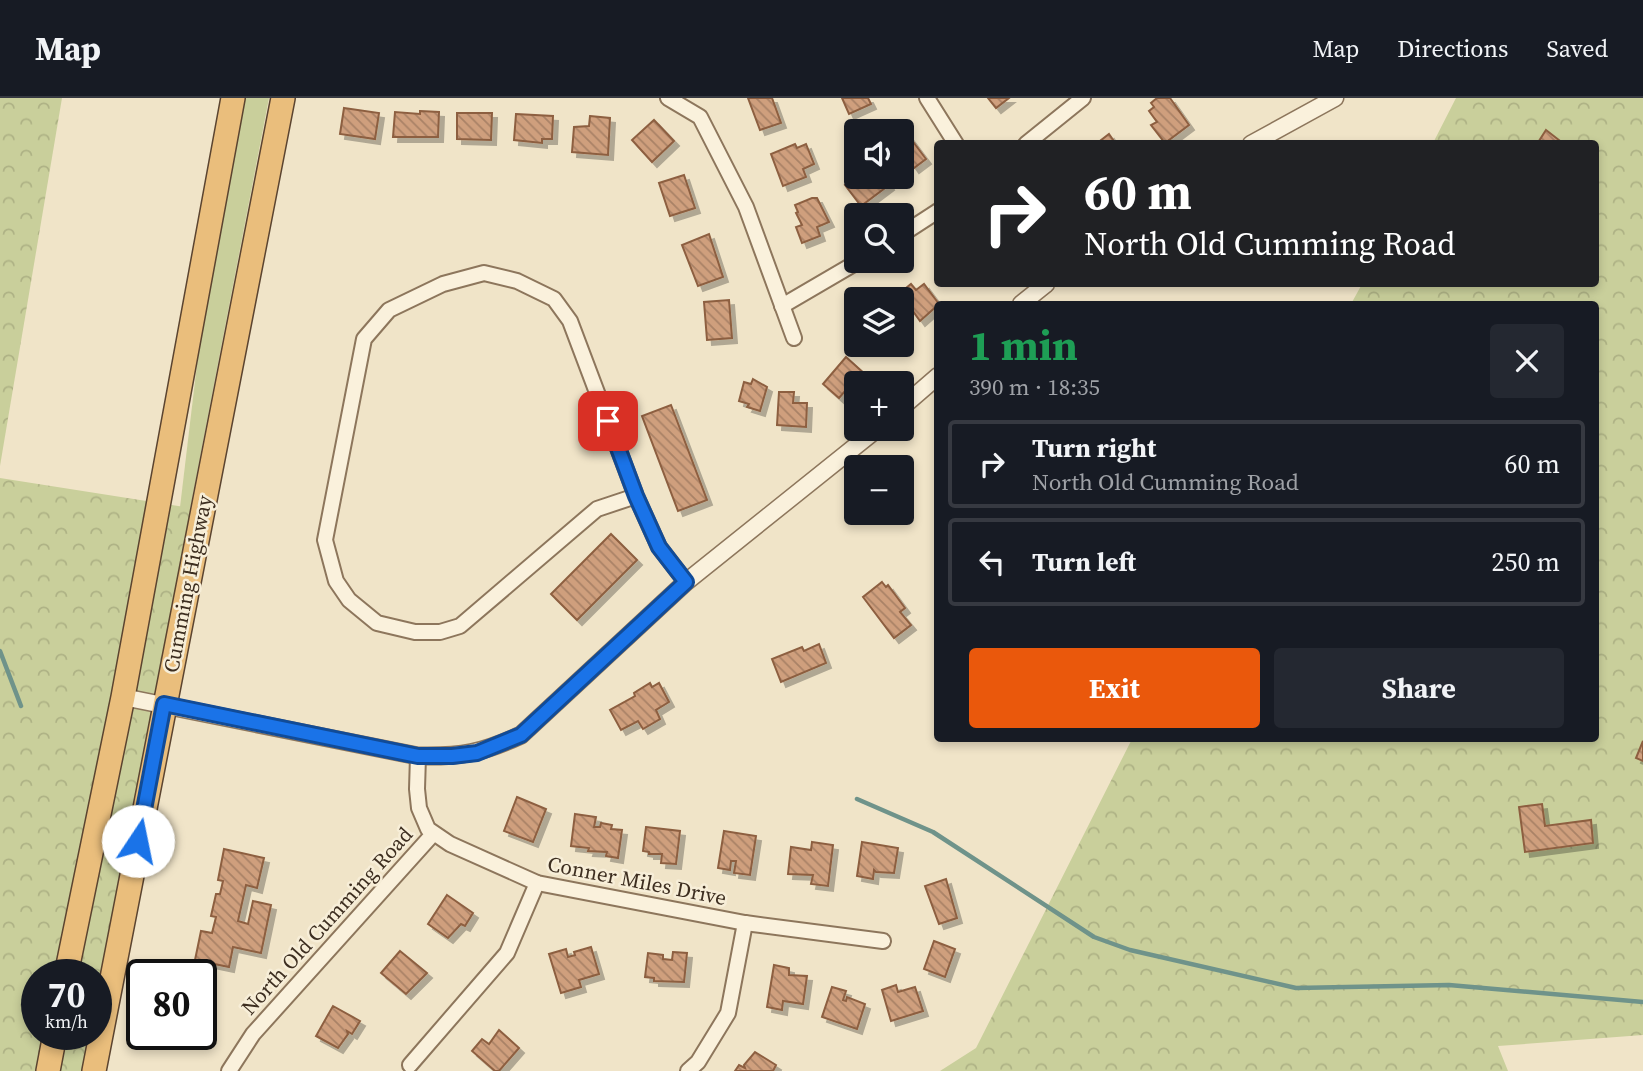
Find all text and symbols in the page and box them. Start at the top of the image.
text: Map [35,26,101,71]
text: Map [1312,32,1359,65]
text: Directions [1397,32,1508,65]
text: Saved [1546,32,1608,65]
map controls [844,119,914,525]
button: sound [844,119,914,189]
text: 60 m [1084,158,1192,225]
icon: right [969,168,1060,259]
button: search [844,203,914,273]
text: North Old Cumming Road [1084,222,1455,266]
button: layers [844,287,914,357]
text: 1 min [969,316,1078,374]
button: close [1490,324,1564,398]
button: + [844,371,914,441]
text: 390 m · 18:35 [969,371,1100,403]
pin [578,391,638,451]
icon: arrive [589,402,627,440]
text: Turn right [1032,430,1156,466]
icon: right [973,445,1011,483]
text: 60 m [1505,446,1560,482]
button: − [844,455,914,525]
text: North Old Cumming Road [1032,466,1299,498]
street label: Cumming Highway [156,492,219,675]
icon: left [973,543,1011,581]
text: Turn left [1032,544,1136,580]
text: 250 m [1492,544,1560,580]
button: Exit [969,648,1260,728]
button: Share [1274,648,1564,728]
position arrow [101,804,175,878]
street label: North Old Cumming Road [234,820,419,1021]
street label: Conner Miles Drive [545,849,729,912]
speed limit sign: 80 [126,959,217,1050]
text: 70 [48,971,85,1019]
text: km/h [45,1009,88,1034]

